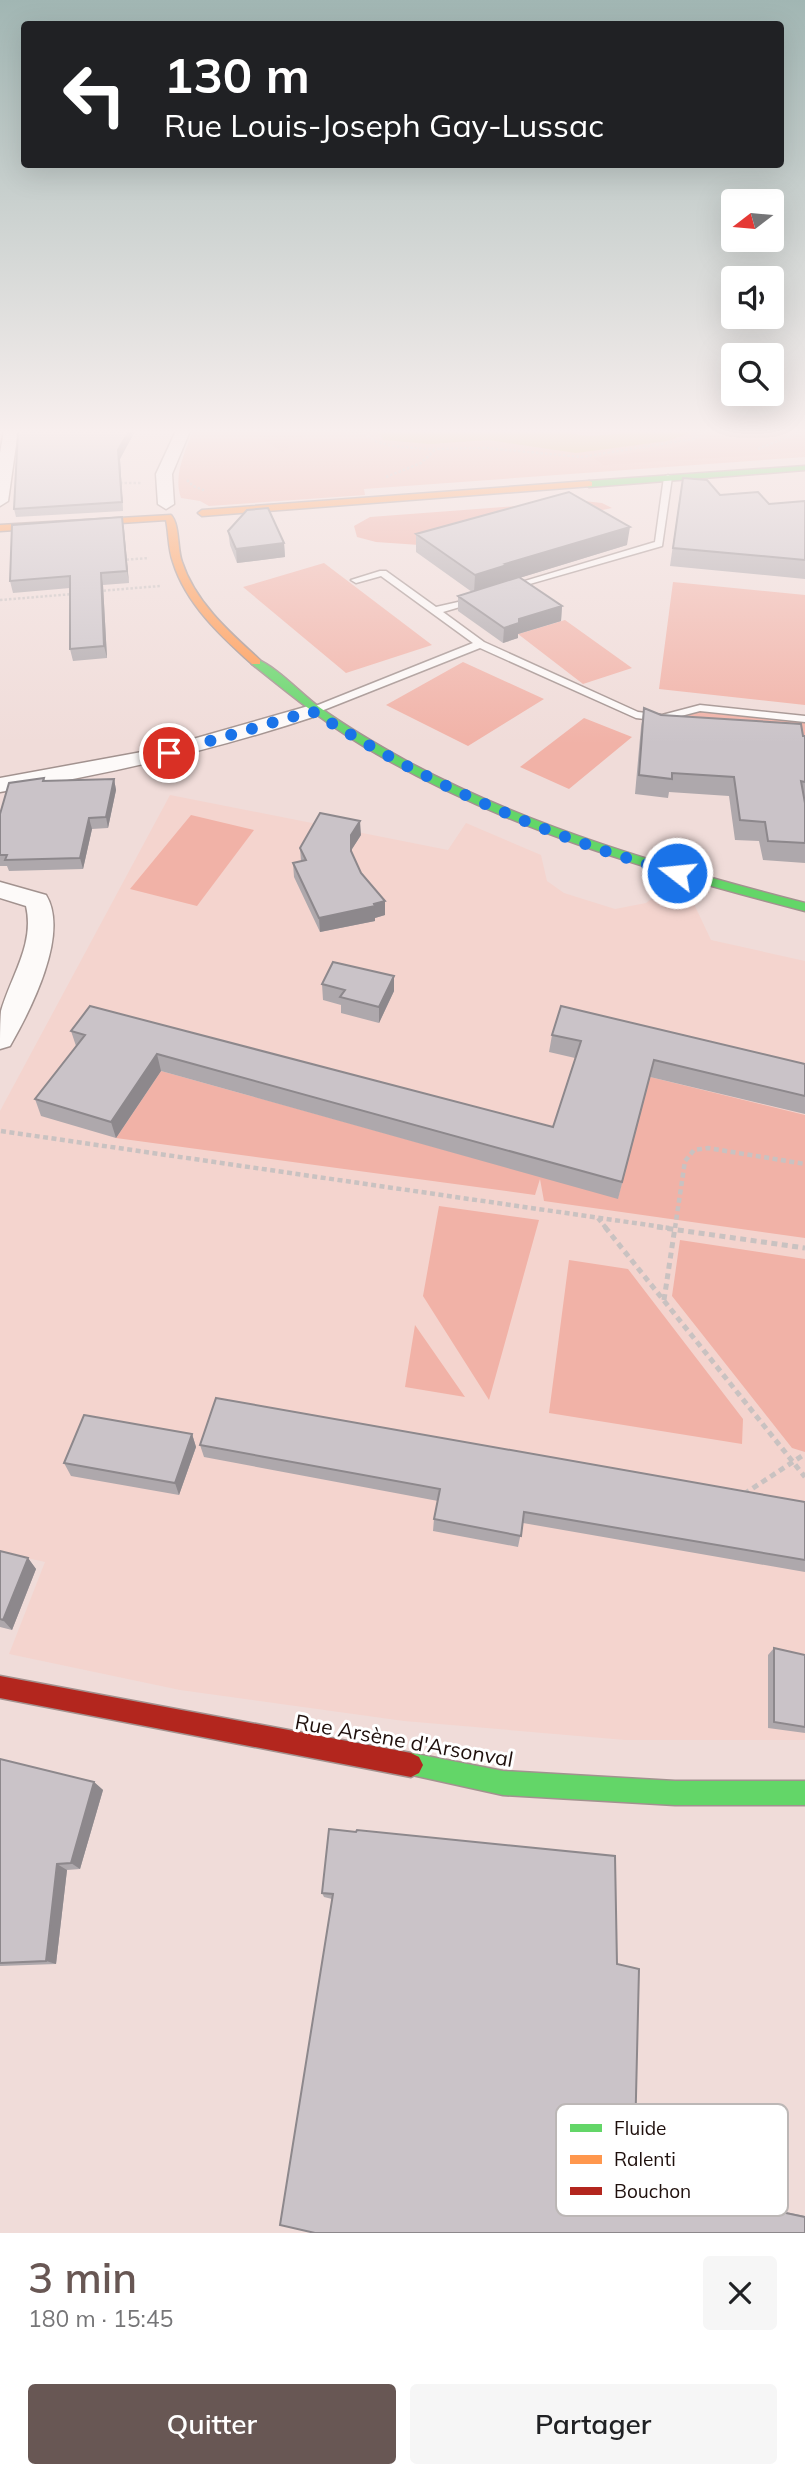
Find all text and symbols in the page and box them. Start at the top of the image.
text: 130 m [164,44,310,105]
icon: left [49,49,140,140]
text: Rue Louis-Joseph Gay-Lussac [164,105,604,145]
north arrow [721,189,784,252]
map controls [721,189,784,406]
button: sound [721,266,784,329]
button: search [721,343,784,406]
pin [139,723,199,783]
icon: arrive [150,734,188,772]
position arrow [640,836,714,910]
street label: Rue Arsène d'Arsonval [293,1708,515,1772]
legend [556,2104,788,2216]
text: Fluide [614,2116,666,2140]
text: Ralenti [614,2147,676,2171]
text: Bouchon [614,2179,691,2203]
text: 3 min [28,2251,137,2304]
button: close [703,2256,777,2330]
text: 180 m · 15:45 [28,2304,173,2333]
button: Quitter [28,2384,396,2464]
button: Partager [410,2384,777,2464]

